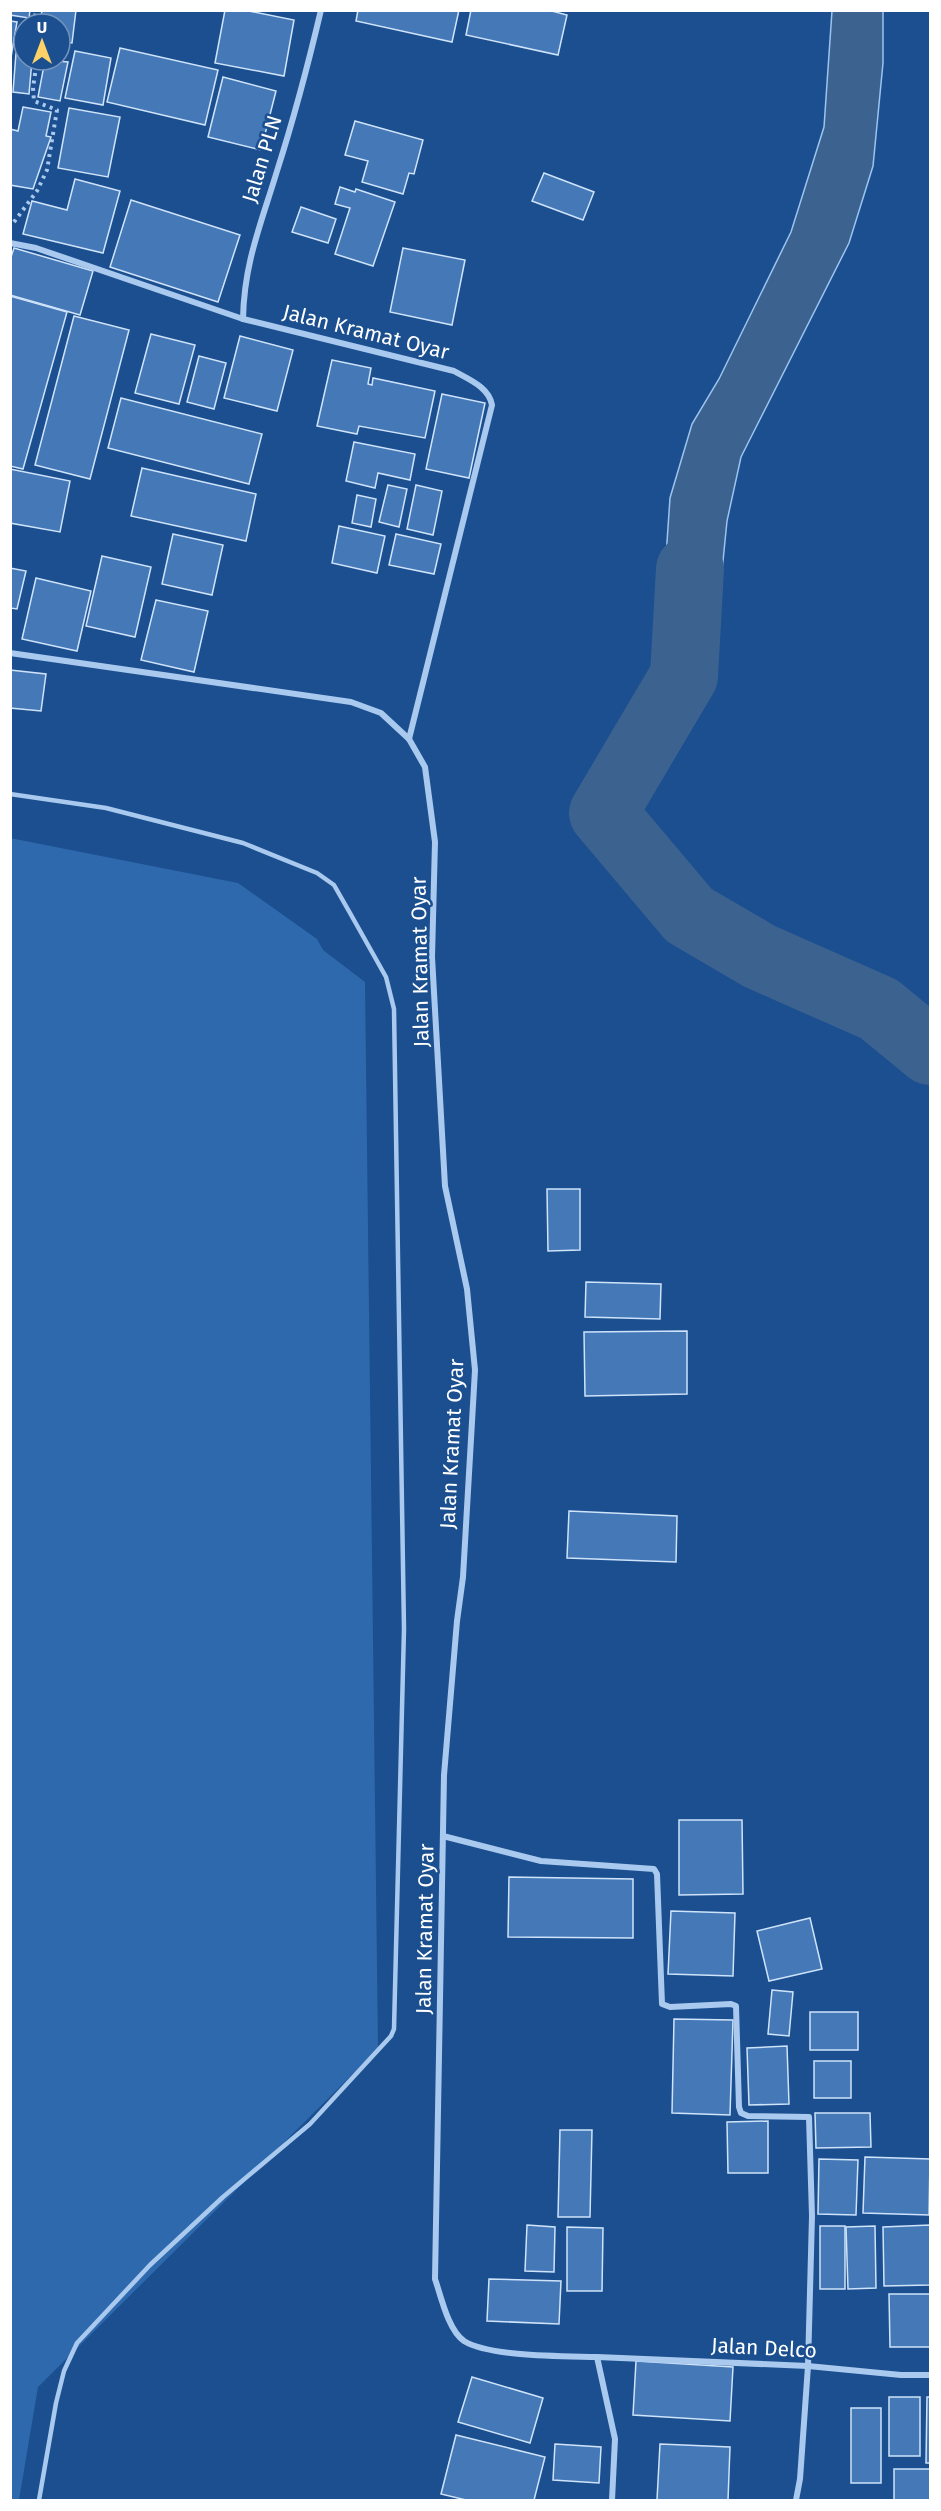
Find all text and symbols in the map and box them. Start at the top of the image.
north arrow [12,12,72,72]
text: U [37,18,47,37]
street label: Jalan PLN [236,112,288,206]
street label: Jalan Kramat Oyar [280,299,452,365]
street label: Jalan Kramat Oyar [406,876,434,1048]
street label: Jalan Kramat Oyar [435,1358,469,1530]
street label: Jalan Kramat Oyar [411,1843,439,2015]
street label: Jalan Delco [710,2332,818,2364]

